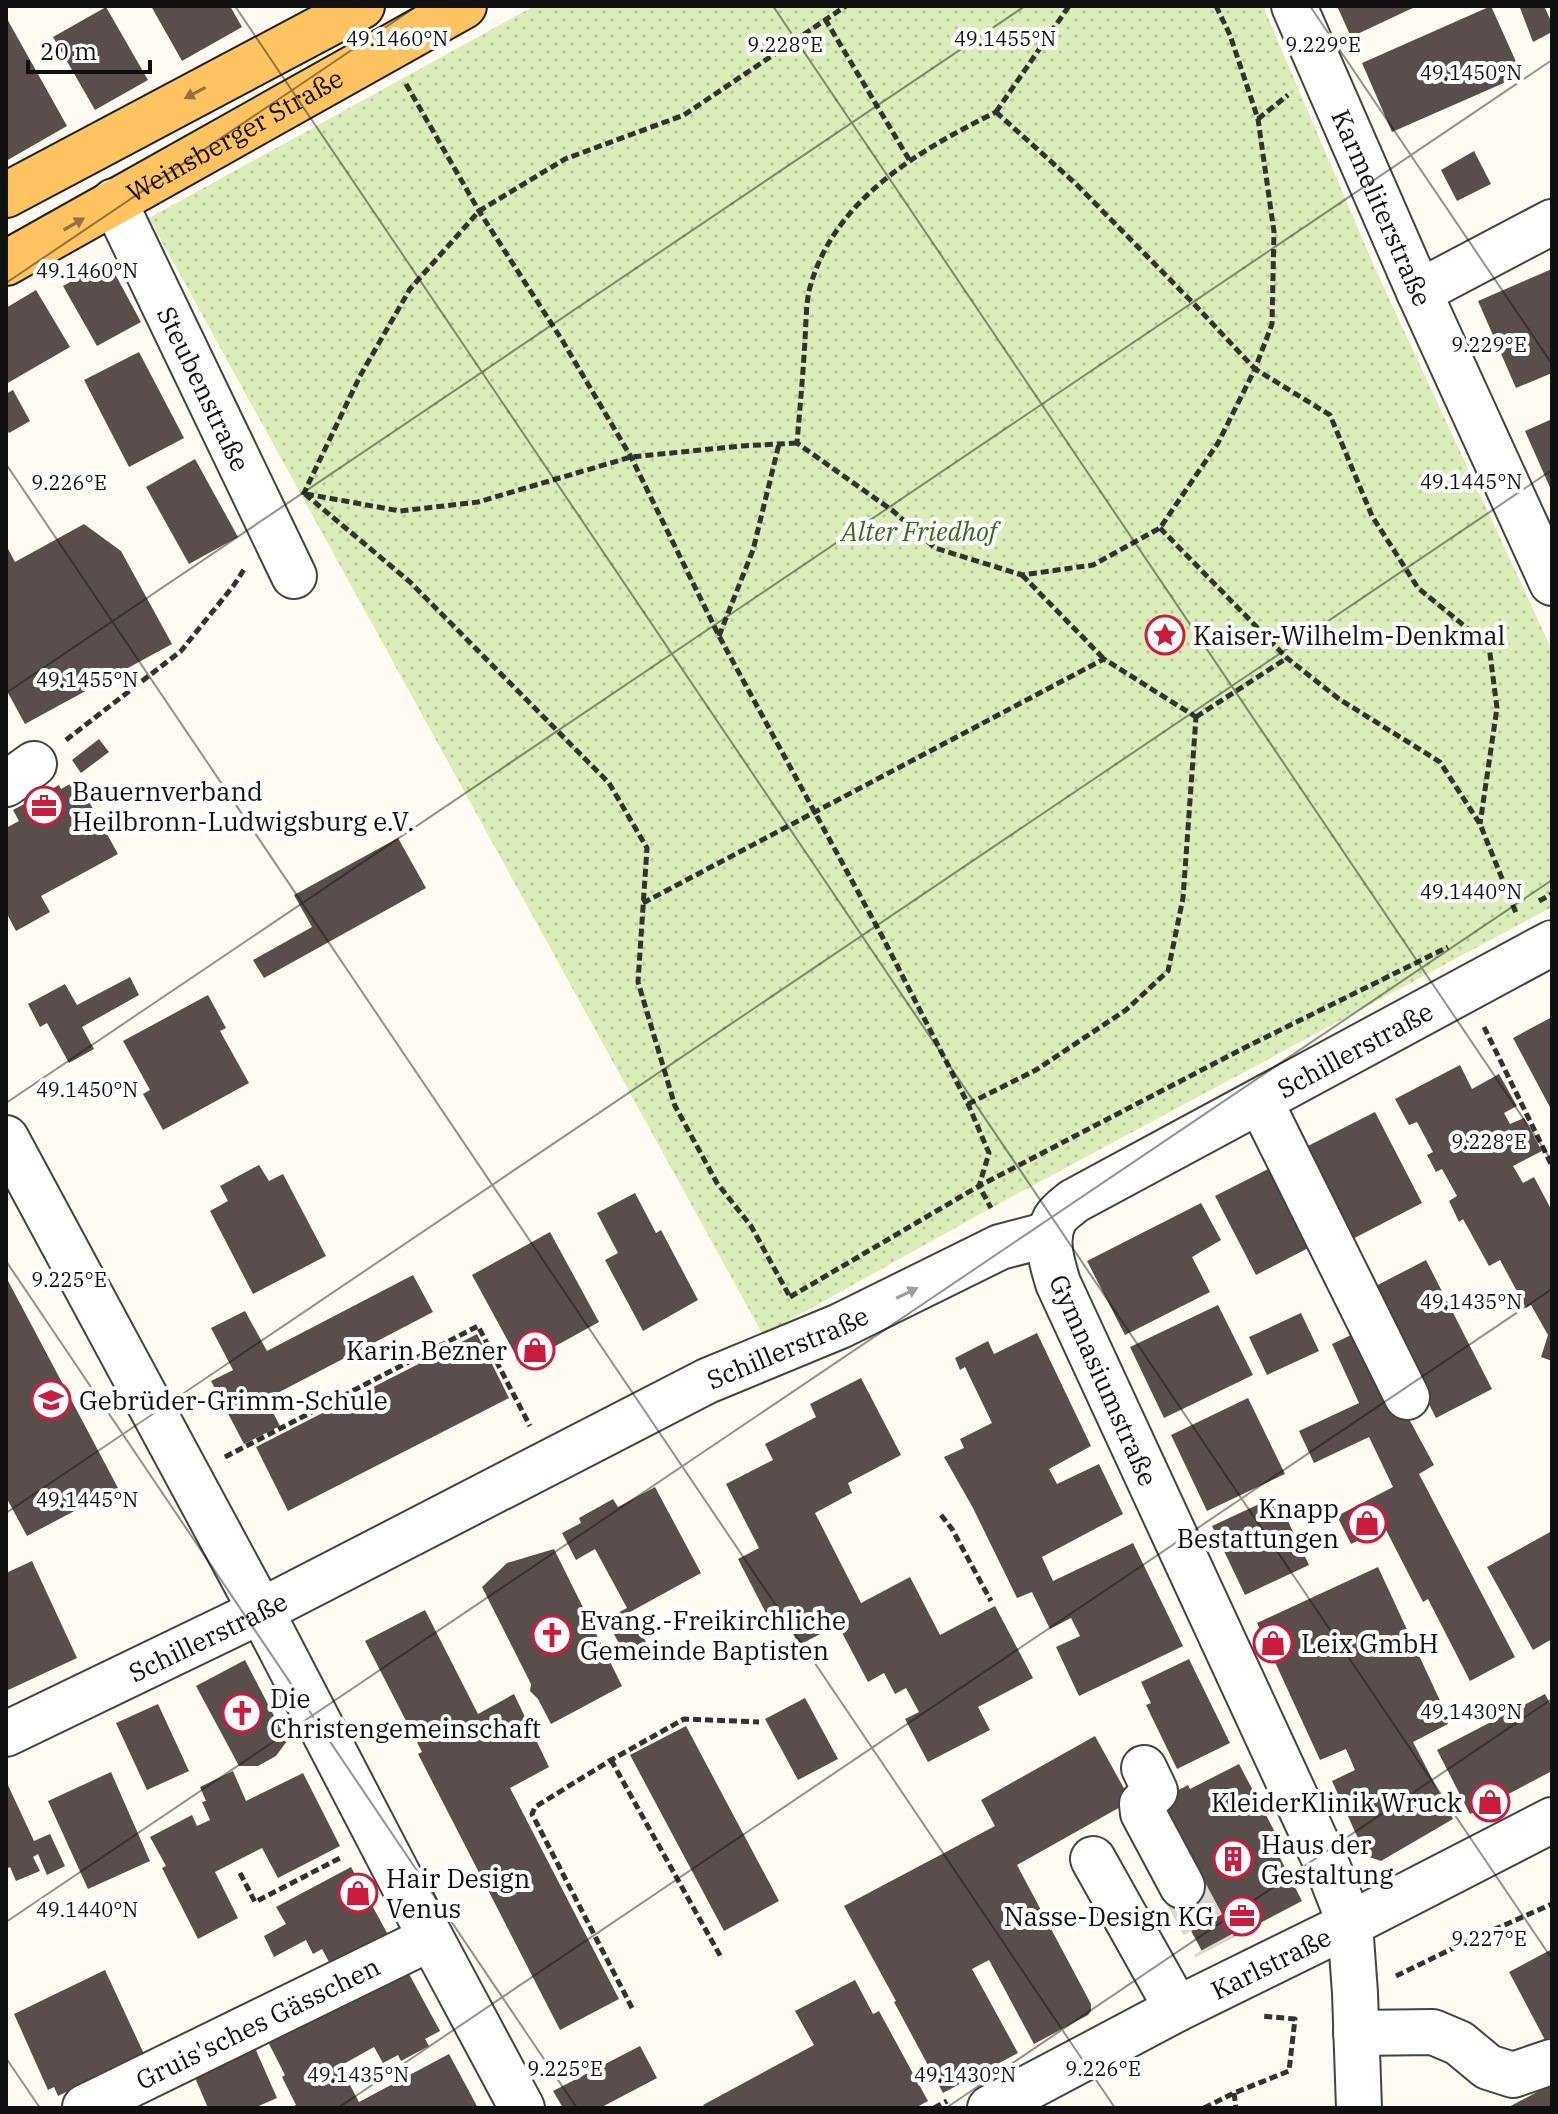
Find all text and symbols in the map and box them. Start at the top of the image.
scale bar [28,24,150,74]
text: 49.1460°N [346,25,448,52]
text: 49.1455°N [954,25,1056,52]
text: 9.228°E [747,31,823,58]
text: 9.229°E [1285,31,1361,58]
text: 20 m [40,35,97,67]
text: 49.1450°N [1420,59,1522,86]
street label: Weinsberger Straße [120,60,349,209]
one-way arrow [184,86,206,100]
street label: Karmeliterstraße [1324,104,1440,311]
one-way arrow [63,217,85,231]
text: 49.1460°N [36,257,138,284]
street label: Steubenstraße [150,300,258,477]
text: 9.229°E [1451,331,1527,358]
text: 49.1445°N [1420,468,1522,495]
text: 9.226°E [31,469,107,496]
park label: Alter Friedhof [839,514,1002,548]
place icon: Kaiser-Wilhelm-Denkmal [1144,614,1186,656]
place label: Kaiser-Wilhelm-Denkmal [1193,618,1505,652]
text: 49.1455°N [36,666,138,693]
place label: Bauernverband Heilbronn-Ludwigsburg e.V. [72,774,414,838]
office icon: Bauernverband Heilbronn-Ludwigsburg e.V. [23,785,65,827]
text: 49.1440°N [1420,878,1522,905]
street label: Schillerstraße [1271,994,1439,1105]
text: 49.1450°N [36,1076,138,1103]
text: 9.228°E [1451,1128,1527,1155]
text: 9.225°E [31,1266,107,1293]
street label: Gymnasiumstraße [1042,1269,1166,1491]
one-way arrow [895,1286,918,1300]
text: 49.1435°N [1420,1288,1522,1315]
street label: Schillerstraße [701,1298,874,1396]
shop icon: Karin Bezner [514,1329,556,1371]
place label: Karin Bezner [346,1333,507,1367]
school or university icon: Gebrüder-Grimm-Schule [30,1379,72,1421]
place label: Gebrüder-Grimm-Schule [79,1383,388,1417]
text: 49.1445°N [36,1486,138,1513]
place label: Knapp Bestattungen [1177,1491,1339,1555]
shop icon: Knapp Bestattungen [1346,1502,1388,1544]
street label: Schillerstraße [123,1584,293,1689]
place label: Evang.-Freikirchliche Gemeinde Baptisten [580,1603,846,1667]
church icon: Evang.-Freikirchliche Gemeinde Baptisten [531,1614,573,1656]
shop icon: Leix GmbH [1252,1622,1294,1664]
place label: Leix GmbH [1301,1626,1439,1660]
place label: Die Christengemeinschaft [270,1681,541,1745]
church icon: Die Christengemeinschaft [221,1692,263,1734]
text: 49.1430°N [1420,1698,1522,1725]
shop icon: KleiderKlinik Wruck [1469,1781,1511,1823]
place label: KleiderKlinik Wruck [1211,1785,1462,1819]
place label: Haus der Gestaltung [1261,1827,1393,1891]
building icon: Haus der Gestaltung [1212,1838,1254,1880]
place label: Hair Design Venus [386,1861,530,1925]
shop icon: Hair Design Venus [337,1872,379,1914]
office icon: Nasse-Design KG [1221,1895,1263,1937]
text: 49.1440°N [36,1896,138,1923]
place label: Nasse-Design KG [1004,1899,1214,1933]
street label: Karlstraße [1205,1919,1336,2007]
text: 9.227°E [1451,1925,1527,1952]
street label: Gruis'sches Gässchen [130,1949,385,2097]
text: 9.225°E [527,2055,603,2082]
text: 9.226°E [1065,2055,1141,2082]
text: 49.1435°N [307,2061,409,2088]
text: 49.1430°N [914,2061,1016,2088]

